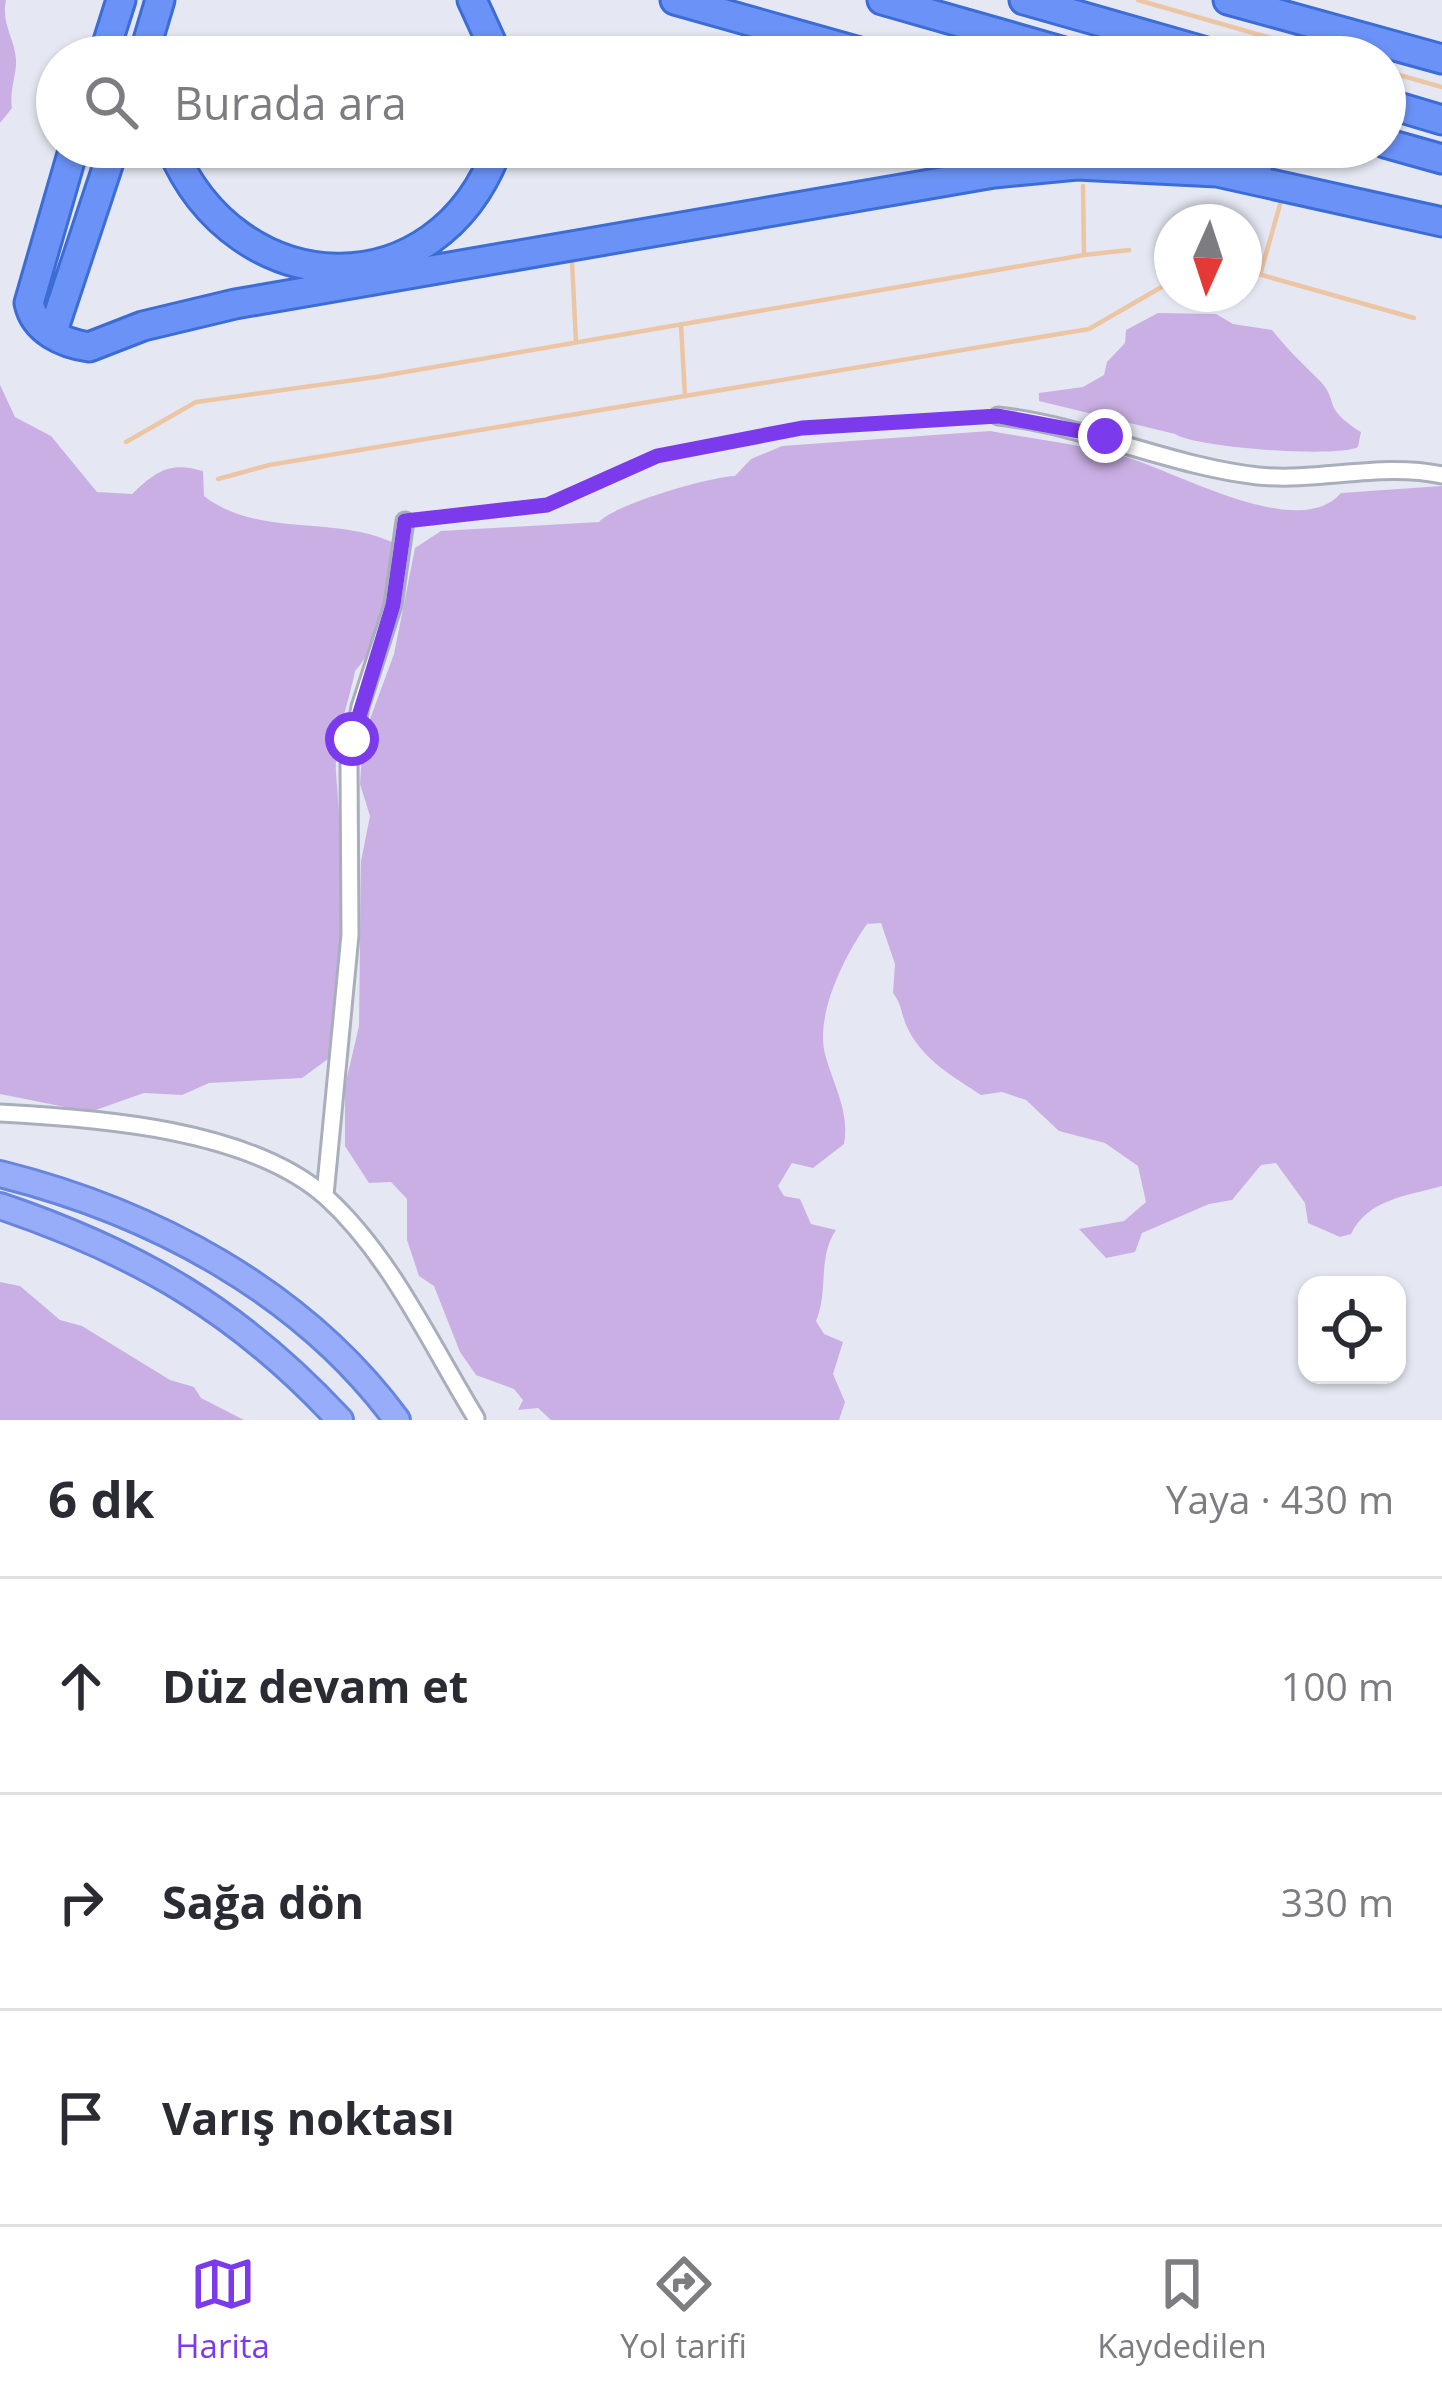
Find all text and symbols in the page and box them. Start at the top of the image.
search box [36,36,1406,168]
icon: search [78,69,144,135]
text: Burada ara [174,72,407,133]
north arrow [1154,204,1262,312]
route end [1078,409,1132,463]
route start [325,712,379,766]
map controls [1298,1276,1406,1384]
button: locate [1298,1276,1406,1384]
text: 6 dk [48,1463,154,1533]
text: Yaya · 430 m [1166,1472,1394,1525]
icon: ahead [48,1653,114,1719]
text: Düz devam et [162,1655,468,1716]
text: 100 m [1281,1659,1394,1712]
icon: right [48,1869,114,1935]
text: Sağa dön [162,1871,364,1932]
text: 330 m [1281,1875,1394,1928]
icon: arrive [48,2085,114,2151]
text: Varış noktası [162,2087,455,2148]
tab: Harita [175,2251,270,2368]
tab: Yol tarifi [620,2251,747,2368]
tab: Kaydedilen [1097,2251,1267,2368]

